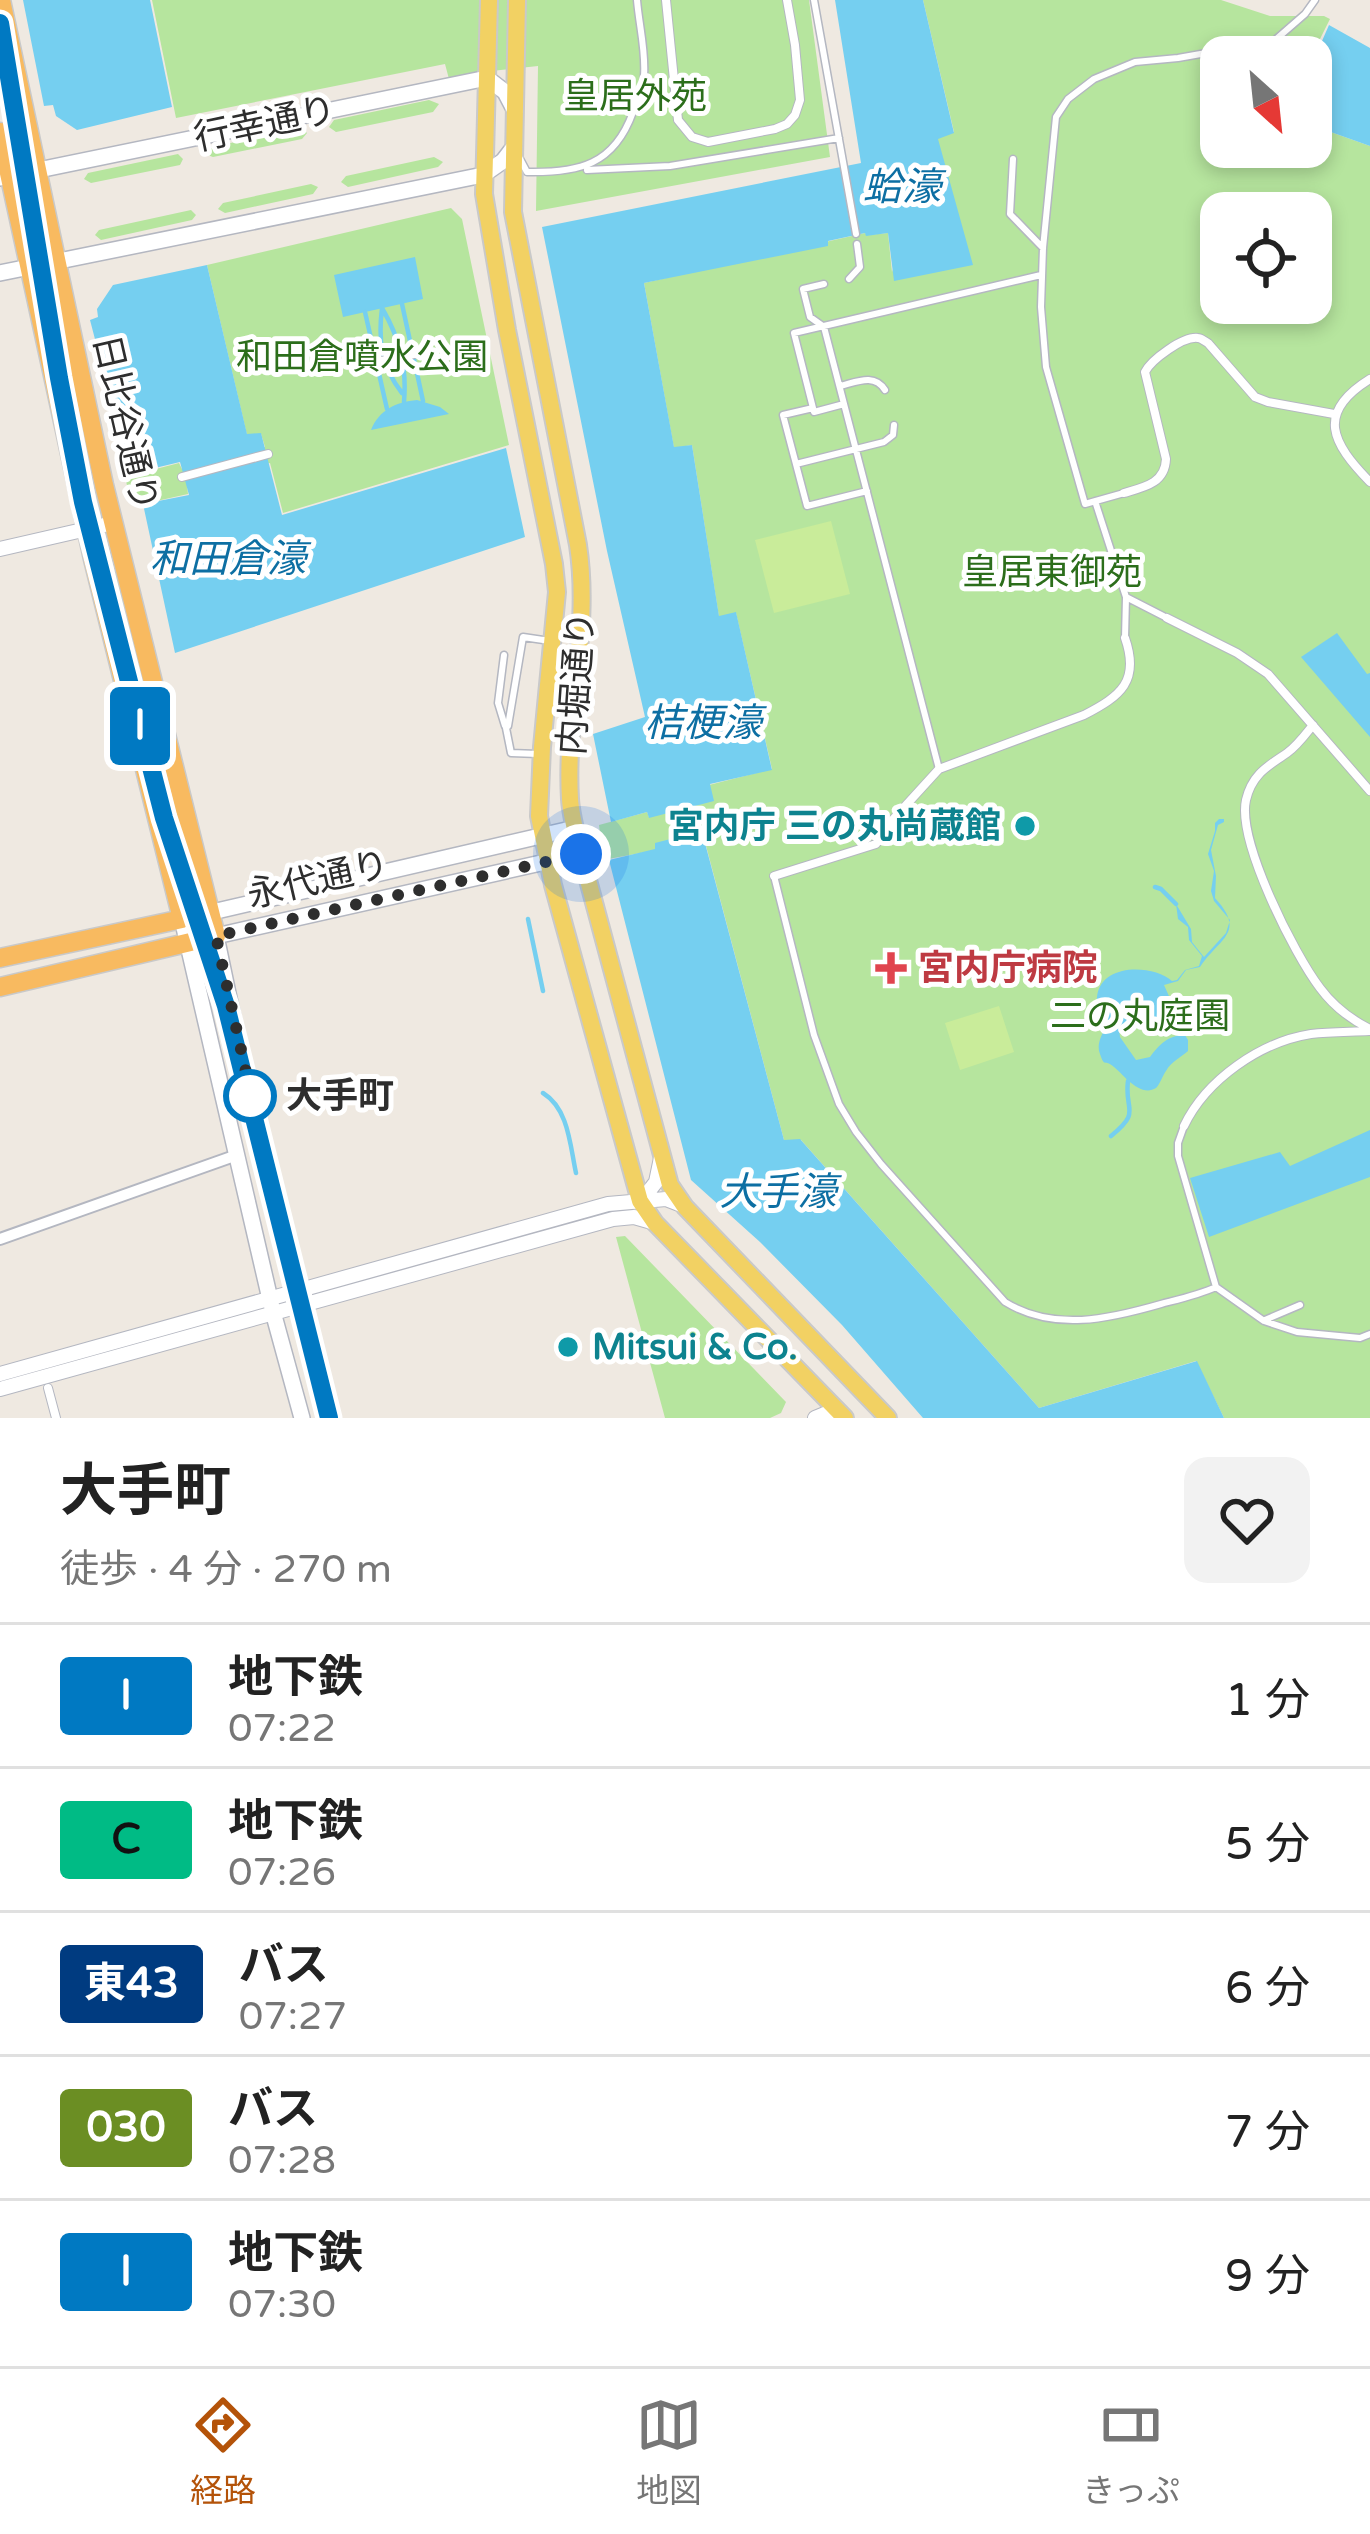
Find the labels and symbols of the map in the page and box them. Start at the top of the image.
north arrow [1200,36,1332,168]
park label: 皇居外苑 [563,75,707,118]
street label: 行幸通り [190,88,340,160]
water label: 蛤濠 [863,164,947,211]
street label: 日比谷通り [84,330,166,516]
park label: 和田倉噴水公園 [236,336,488,379]
water label: 和田倉濠 [150,536,312,583]
park label: 皇居東御苑 [962,551,1142,594]
street label: 内堀通り [551,610,603,756]
line badge: I [101,687,179,765]
water label: 桔梗濠 [644,700,767,747]
place label: 宮内庁 三の丸尚蔵館 [668,805,1001,848]
marker: 宮内庁 三の丸尚蔵館 [1012,813,1038,839]
your location [551,824,611,884]
street label: 永代通り [243,843,393,917]
place label: 宮内庁病院 [918,947,1098,990]
marker: 宮内庁病院 [875,952,907,984]
park label: 二の丸庭園 [1050,995,1230,1038]
marker: 大手町 [225,1071,275,1121]
place label: 大手町 [286,1075,394,1118]
water label: 大手濠 [719,1169,842,1216]
place label: Mitsui & Co. [592,1326,798,1369]
marker: Mitsui & Co. [555,1334,581,1360]

